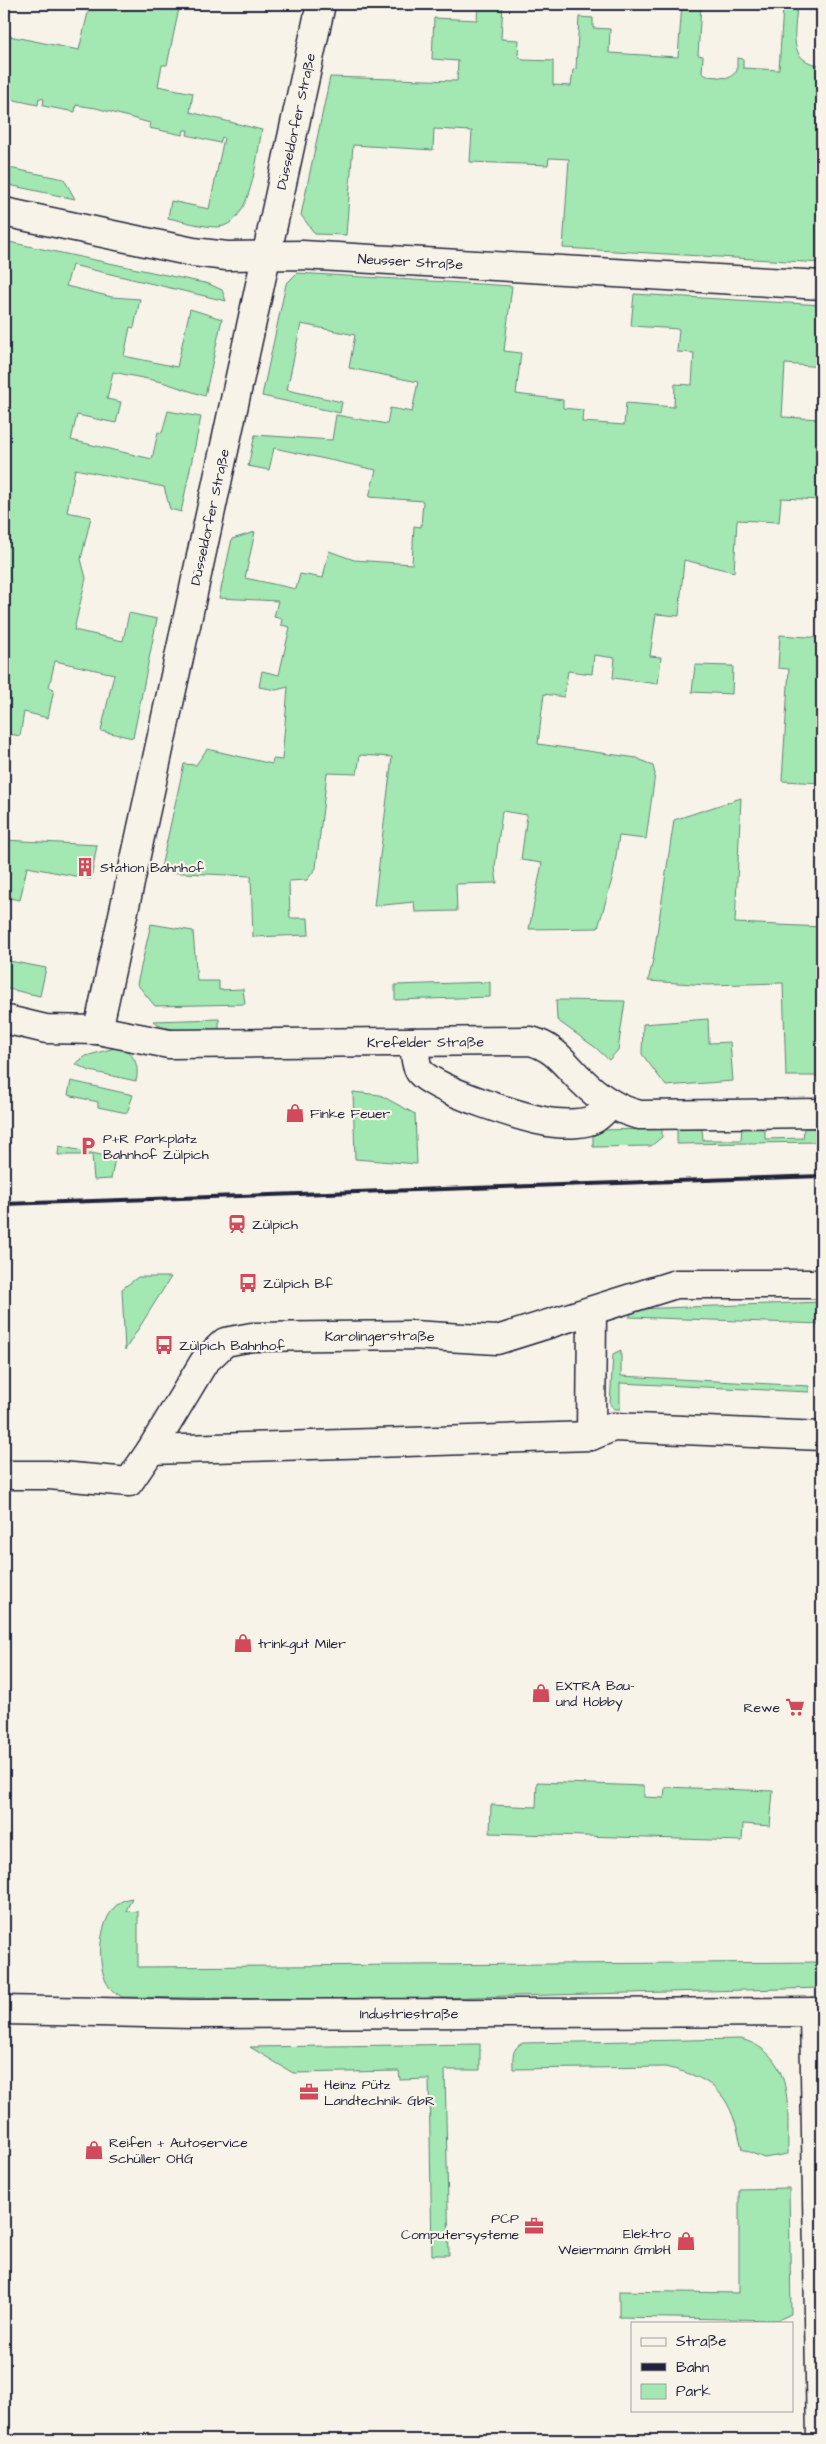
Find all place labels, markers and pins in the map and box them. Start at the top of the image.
building icon: Station Bahnhof [74,856,96,878]
place label: Station Bahnhof [100,858,205,878]
shop icon: Finke Feuer [284,1102,306,1124]
place label: Finke Feuer [310,1104,391,1124]
place label: P+R Parkplatz Bahnhof Zülpich [103,1129,209,1165]
parking icon: P+R Parkplatz Bahnhof Zülpich [77,1135,99,1157]
station icon: Zülpich [226,1213,248,1235]
place label: Zülpich [252,1215,298,1235]
bus stop icon: Zülpich Bf [237,1272,259,1294]
place label: Zülpich Bf [263,1274,334,1294]
bus stop icon: Zülpich Bahnhof [153,1334,175,1356]
place label: Zülpich Bahnhof [179,1336,285,1356]
shop icon: trinkgut Miler [232,1632,254,1654]
place label: trinkgut Miler [258,1634,346,1654]
place label: EXTRA Bau- und Hobby [556,1676,635,1712]
shop icon: EXTRA Bau- und Hobby [530,1682,552,1704]
supermarket icon: Rewe [784,1696,806,1718]
place label: Rewe [744,1698,780,1718]
place label: Heinz Pütz Landtechnik GbR [324,2075,435,2111]
office icon: Heinz Pütz Landtechnik GbR [298,2081,320,2103]
place label: Reifen + Autoservice Schüller OHG [109,2133,248,2169]
shop icon: Reifen + Autoservice Schüller OHG [83,2139,105,2161]
place label: PCP Computersysteme [401,2209,519,2245]
office icon: PCP Computersysteme [523,2215,545,2237]
place label: Elektro Weiermann GmbH [558,2224,672,2260]
shop icon: Elektro Weiermann GmbH [675,2230,697,2252]

